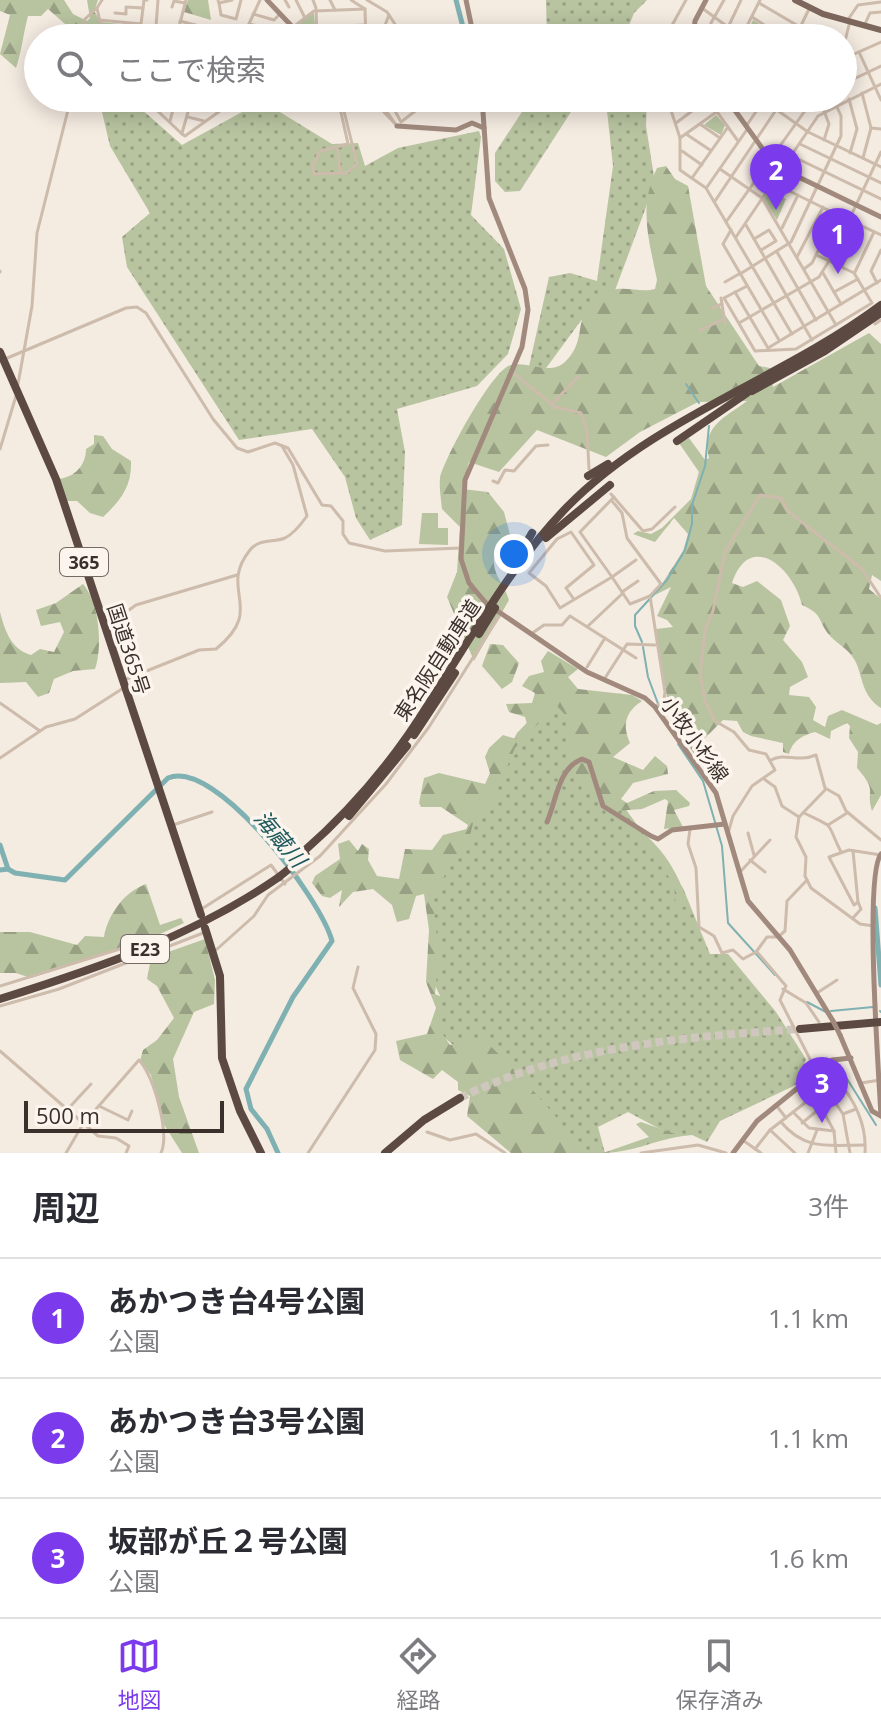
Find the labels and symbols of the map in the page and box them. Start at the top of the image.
pin: 2 [750,144,802,210]
pin: 1 [812,208,864,274]
your location [494,534,534,574]
road number: 365 [60,548,108,576]
street label: 東名阪自動車道 [388,594,486,726]
street label: 国道365号 [102,600,156,698]
street label: 小牧小杉線 [655,691,735,787]
water label: 海蔵川 [248,803,315,874]
road number: E23 [121,935,169,963]
pin: 3 [796,1057,848,1123]
scale bar [24,1097,224,1133]

